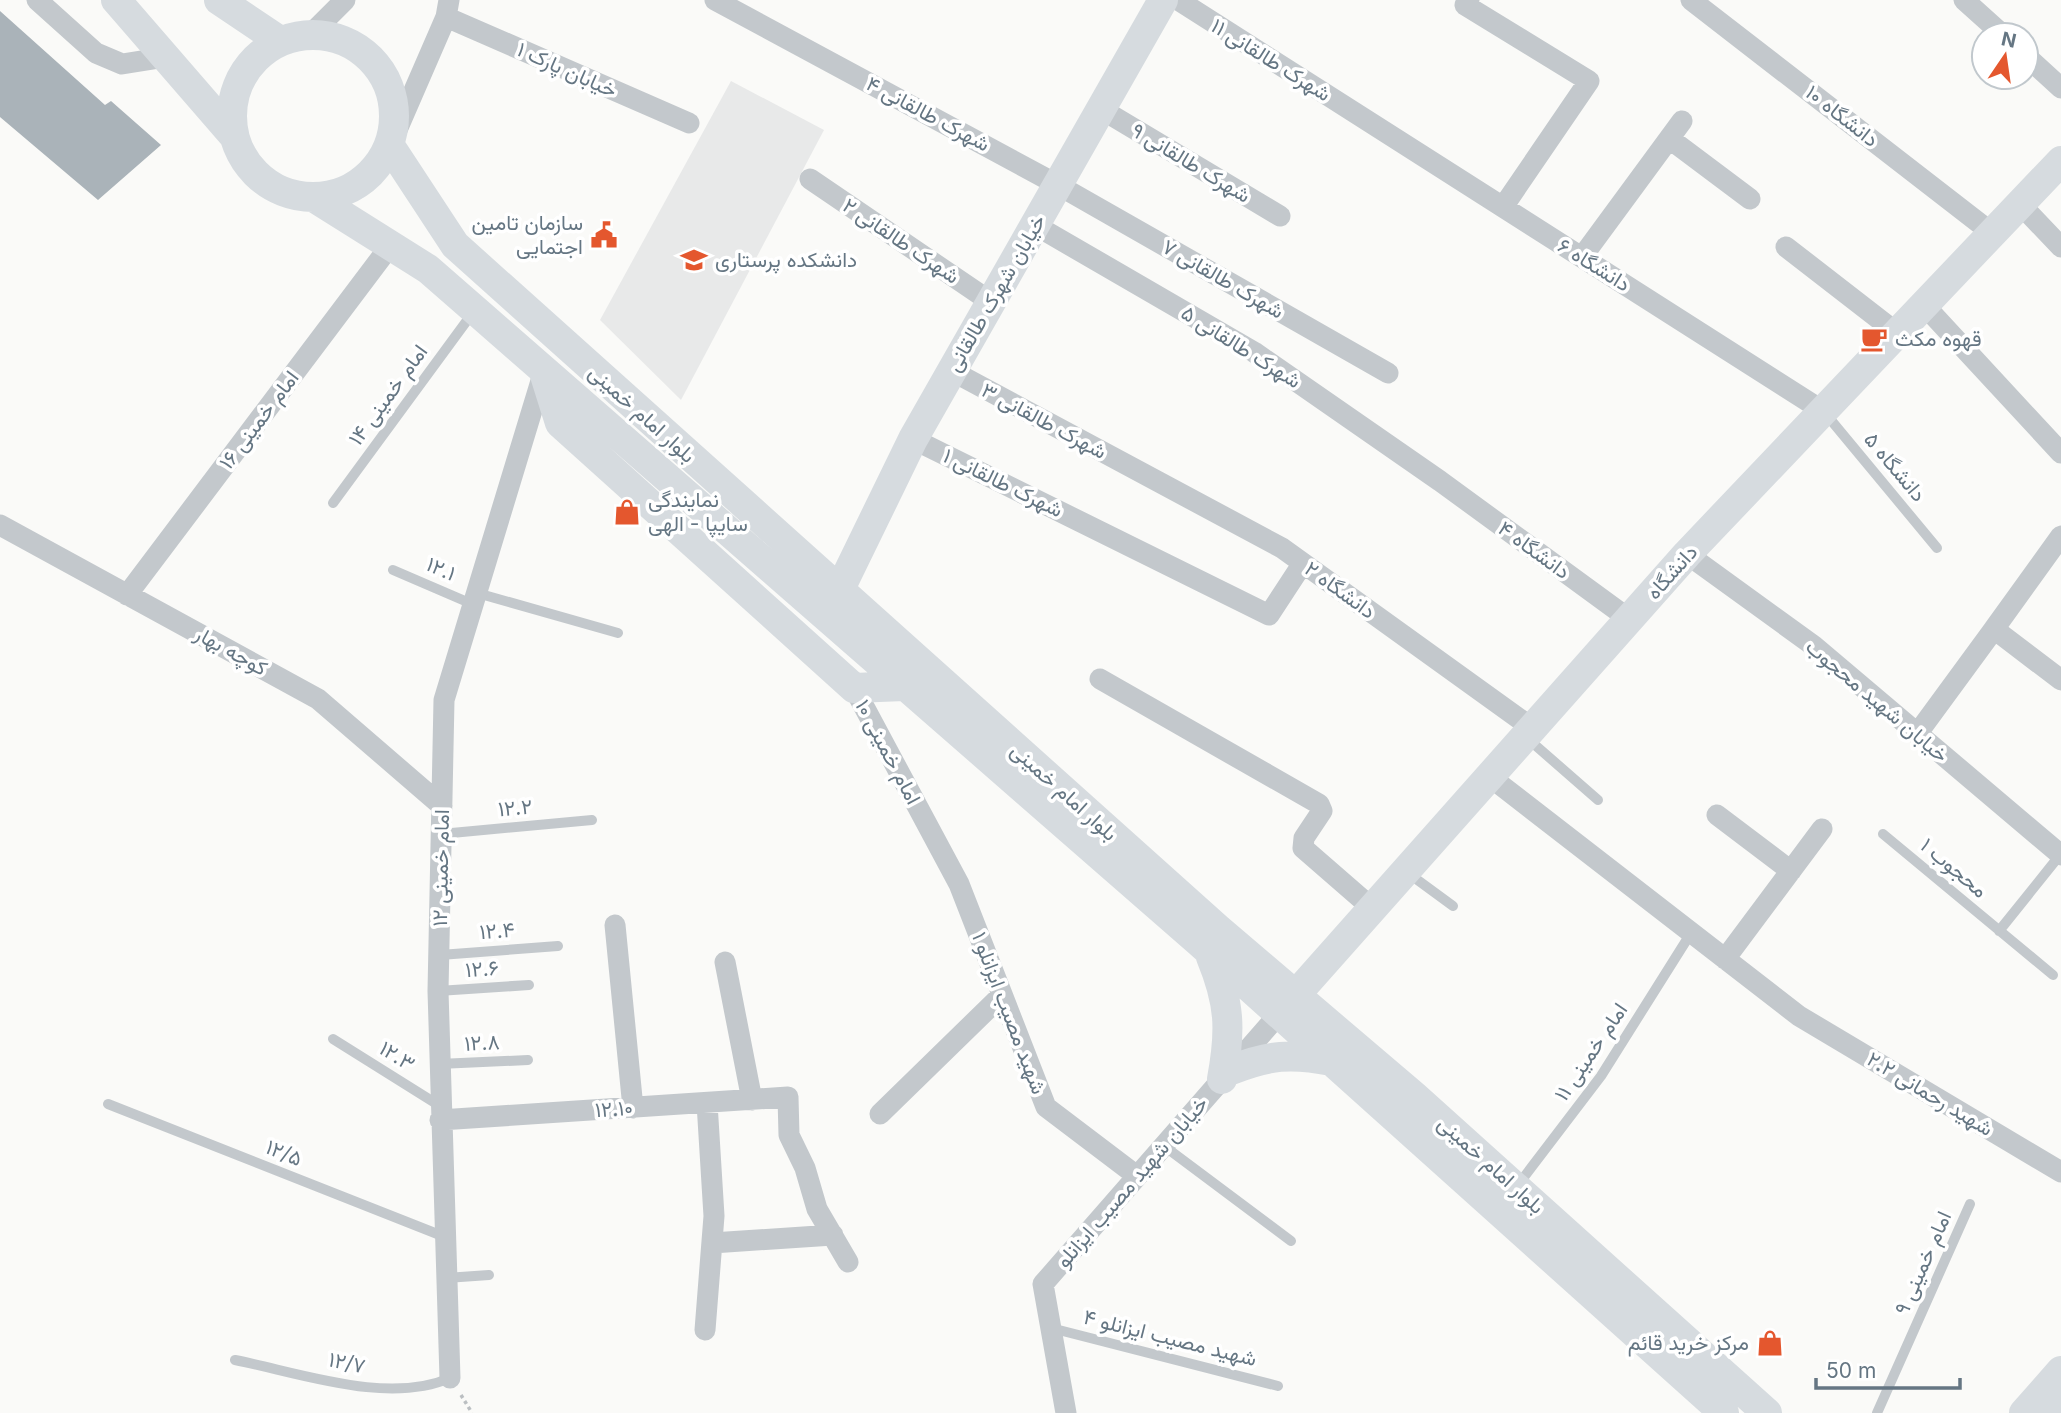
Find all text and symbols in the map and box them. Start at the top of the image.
street label: شهرک طالقانی ۱۱ [1206,13,1336,107]
north arrow [1970,21,2040,91]
text: N [1999,27,2018,53]
street label: خیابان پارک ۱ [513,36,621,104]
street label: شهرک طالقانی ۴ [862,71,994,157]
street label: دانشگاه ۱۰ [1801,79,1884,152]
street label: شهرک طالقانی ۹ [1127,117,1255,209]
street label: شهرک طالقانی ۲ [838,192,964,290]
place label: سازمان تامین اجتمایی [471,210,583,259]
street label: خیابان شهرک طالقانی [940,210,1052,376]
public building icon: سازمان تامین اجتمایی [589,220,619,250]
street label: دانشگاه ۶ [1553,233,1635,297]
street label: شهرک طالقانی ۷ [1157,234,1289,324]
school or university icon: دانشکده پرستاری [679,245,709,275]
place label: دانشکده پرستاری [715,247,857,274]
street label: شهرک طالقانی ۵ [1176,300,1306,394]
cafe icon: قهوه مکث [1859,324,1889,354]
place label: قهوه مکث [1895,326,1982,352]
street label: امام خمینی ۱۴ [343,339,434,451]
street label: بلوار امام خمینی [583,359,701,469]
street label: امام خمینی ۱۶ [214,366,305,475]
street label: شهرک طالقانی ۳ [977,377,1111,465]
street label: دانشگاه ۵ [1859,427,1932,506]
street label: شهرک طالقانی ۱ [939,443,1067,523]
place label: نمایندگی سایپا - الهی [648,487,748,538]
shop icon: نمایندگی سایپا - الهی [612,497,642,527]
street label: دانشگاه ۴ [1494,515,1575,584]
street label: دانشگاه [1641,539,1703,604]
street label: ۱۲.۱ [423,551,460,586]
street label: دانشگاه ۲ [1300,556,1381,624]
street label: کوچه بهار [189,620,272,682]
street label: خیابان شهید محجوب [1800,634,1954,768]
street label: امام خمینی ۱۰ [849,695,927,809]
street label: بلوار امام خمینی [1005,737,1123,847]
street label: ۱۲.۲ [497,794,533,821]
street label: امام خمینی ۱۲ [427,809,456,927]
street label: محجوب ۱ [1915,832,1993,904]
street label: ۱۲.۴ [479,917,515,944]
street label: شهید مصیب ایزانلو ۱ [966,928,1052,1098]
street label: ۱۲.۶ [464,955,499,982]
street label: امام خمینی ۱۱ [1549,998,1634,1106]
street label: ۱۲.۸ [464,1029,500,1056]
street label: ۱۲.۳ [375,1035,420,1076]
street label: شهید رحمانی ۲.۲ [1862,1046,1998,1142]
street label: خیابان شهید مصیب ایزانلو [1050,1091,1214,1273]
street label: ۱۲.۱۰ [594,1095,634,1122]
street label: بلوار امام خمینی [1432,1110,1550,1220]
street label: ۱۲/۵ [262,1134,306,1171]
street label: امام خمینی ۹ [1889,1207,1958,1319]
street label: شهید مصیب ایزانلو ۴ [1081,1304,1259,1372]
shop icon: مرکز خرید قائم [1755,1328,1785,1358]
place label: مرکز خرید قائم [1628,1330,1749,1357]
street label: ۱۲/۷ [326,1346,368,1379]
scale bar [1816,1346,1960,1390]
text: 50 m [1826,1358,1876,1383]

